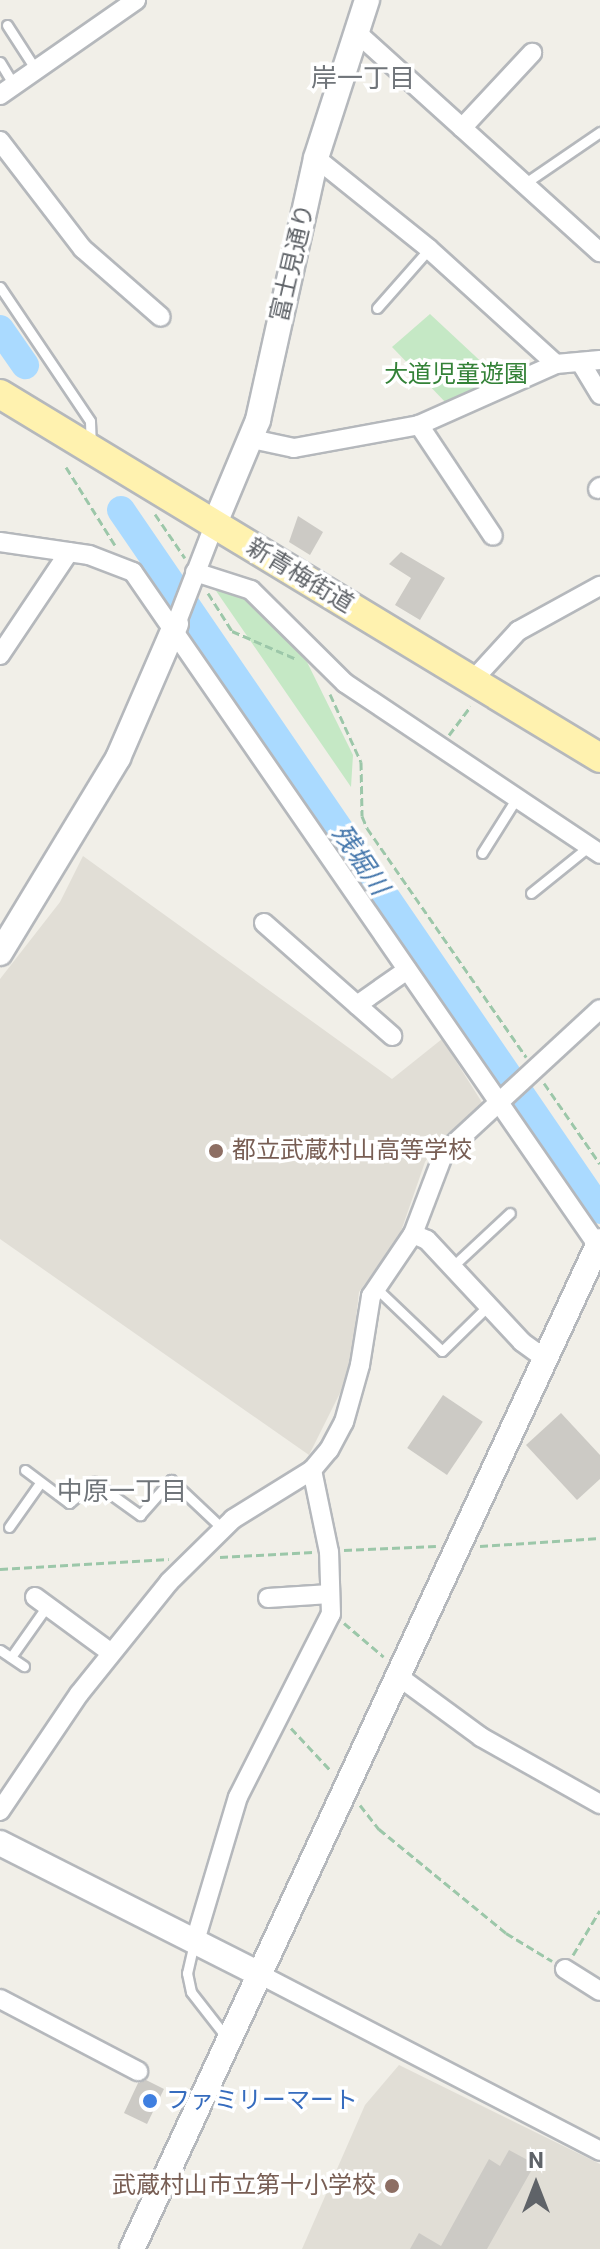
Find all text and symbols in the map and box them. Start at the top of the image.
district label: 岸一丁目 [311,63,415,95]
street label: 富士見通り [265,201,321,325]
park label: 大道児童遊園 [384,361,528,389]
street label: 新青梅街道 [241,533,359,619]
water label: 残堀川 [325,819,395,901]
place label: 都立武蔵村山高等学校 [232,1137,472,1165]
marker: 都立武蔵村山高等学校 [207,1142,225,1160]
district label: 中原一丁目 [57,1476,187,1508]
place label: ファミリーマート [166,2087,358,2115]
marker: ファミリーマート [141,2092,159,2110]
north arrow [496,2145,576,2225]
text: N [528,2148,544,2173]
place label: 武蔵村山市立第十小学校 [112,2172,376,2200]
marker: 武蔵村山市立第十小学校 [383,2177,401,2195]

